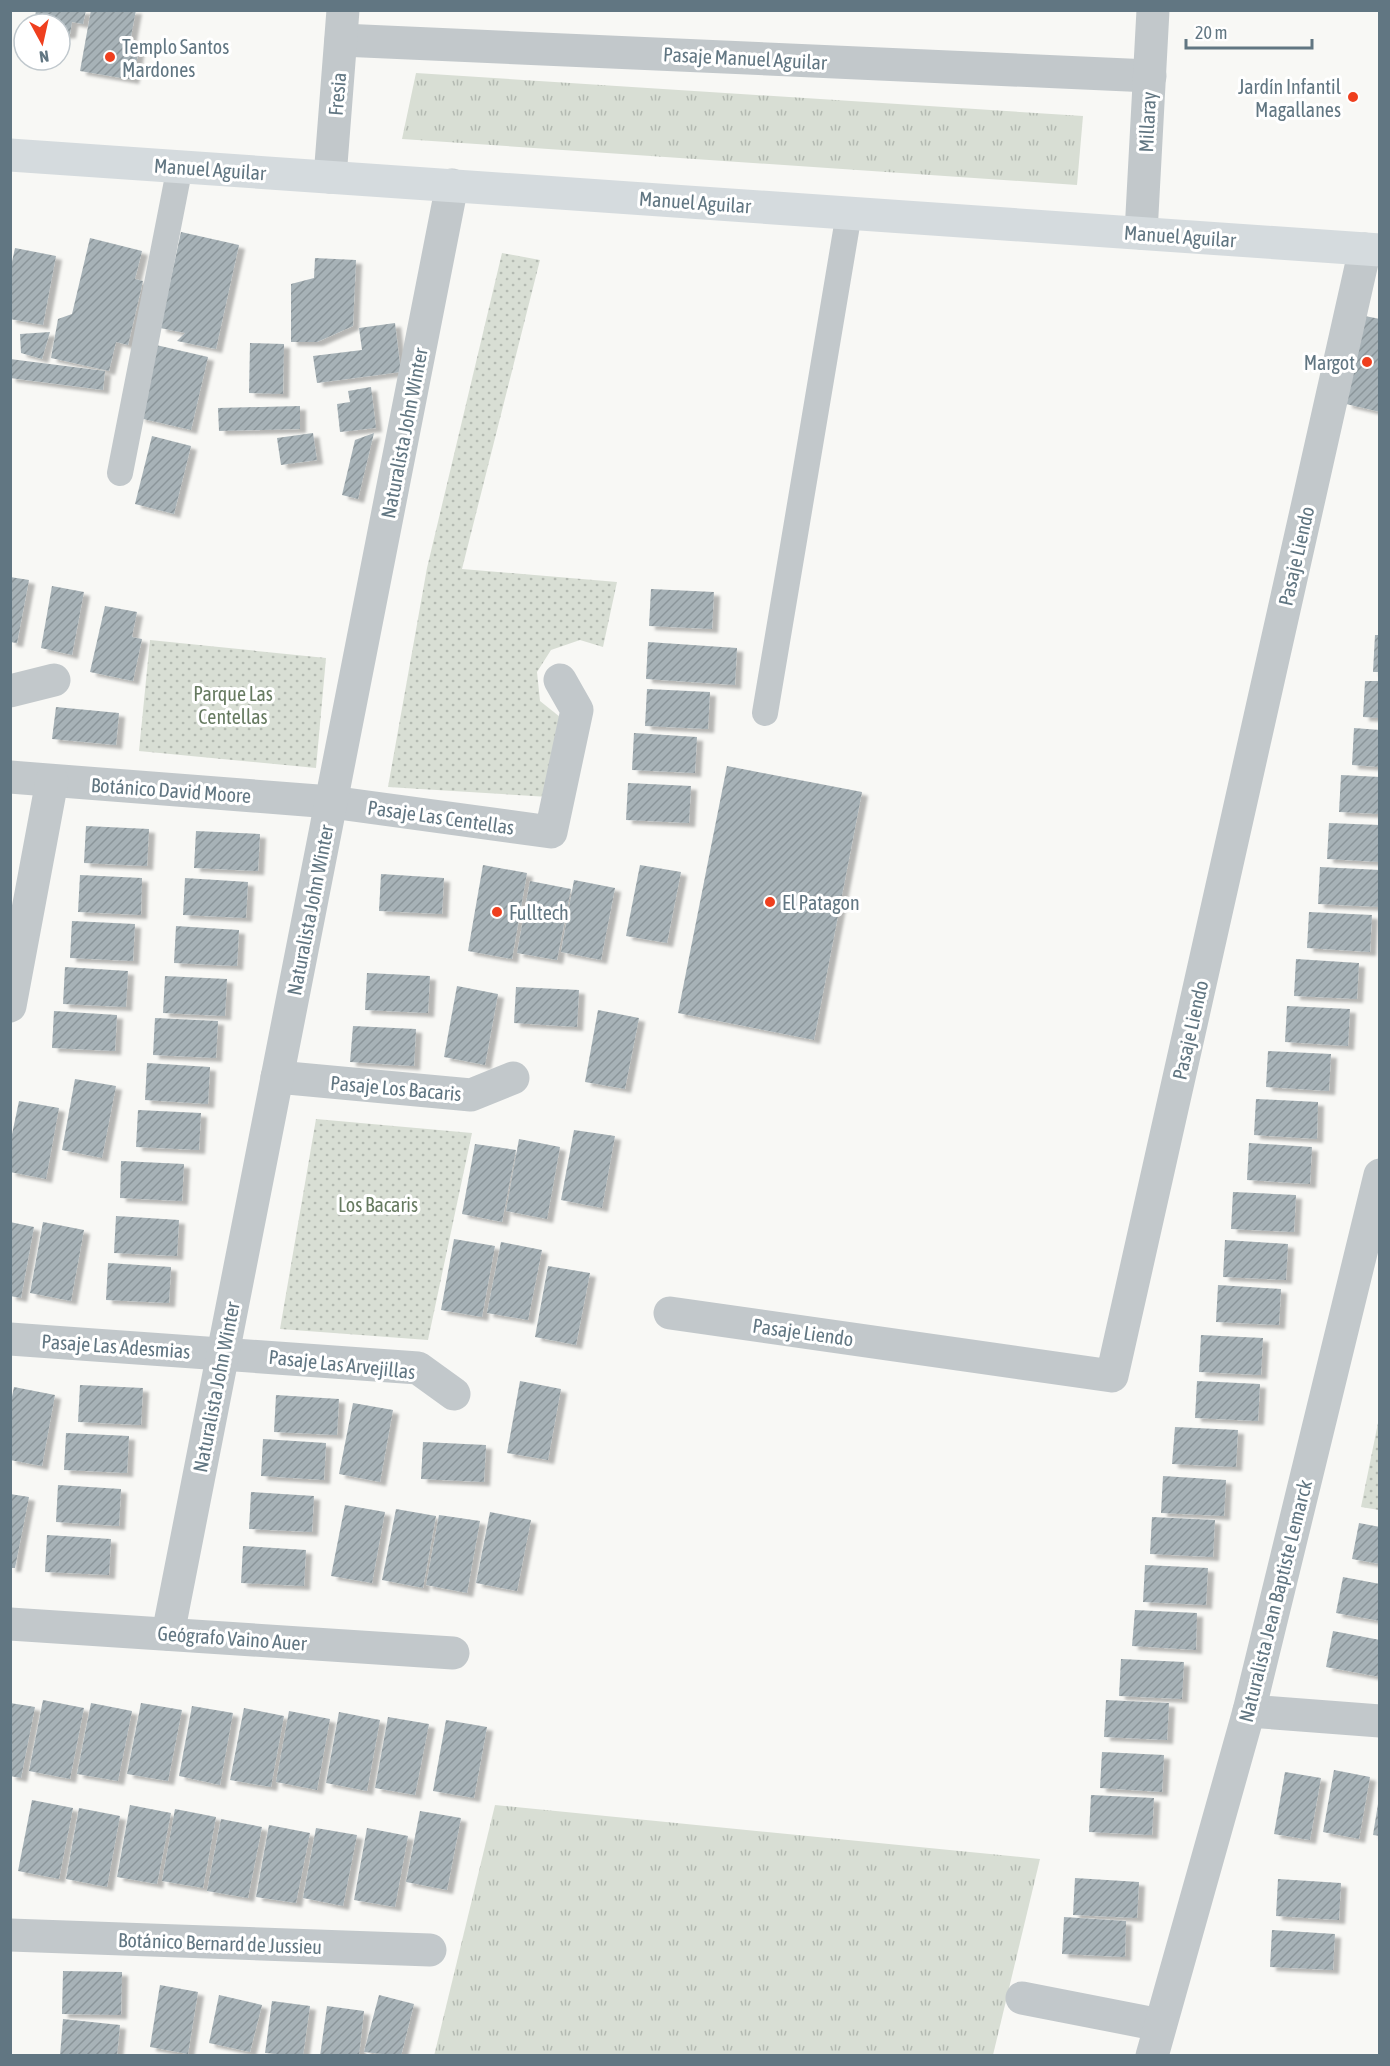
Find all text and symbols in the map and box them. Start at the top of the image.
north arrow [12,12,72,72]
scale bar [1186,12,1312,50]
text: 20 m [1195,22,1227,43]
place label: Templo Santos Mardones [122,35,229,81]
street label: Pasaje Manuel Aguilar [663,42,828,74]
text: N [38,47,50,66]
marker: Templo Santos Mardones [103,50,117,64]
street label: Fresia [324,71,350,117]
place label: Jardín Infantil Magallanes [1238,75,1342,121]
marker: Jardín Infantil Magallanes [1346,90,1360,104]
street label: Millaray [1134,91,1160,153]
street label: Manuel Aguilar [153,154,268,184]
street label: Manuel Aguilar [638,187,753,217]
street label: Manuel Aguilar [1123,221,1238,251]
street label: Naturalista John Winter [376,345,432,520]
place label: Margot [1304,351,1355,374]
marker: Margot [1360,355,1374,369]
street label: Pasaje Liendo [1273,504,1319,608]
park label: Parque Las Centellas [193,682,273,728]
street label: Botánico David Moore [90,773,252,807]
street label: Pasaje Las Centellas [366,795,516,839]
street label: Naturalista John Winter [282,822,338,997]
place label: El Patagon [782,891,860,914]
marker: El Patagon [763,895,777,909]
place label: Fulltech [509,901,569,924]
marker: Fulltech [490,905,504,919]
street label: Pasaje Liendo [1167,978,1213,1082]
street label: Pasaje Los Bacaris [330,1071,462,1105]
park label: Los Bacaris [338,1193,418,1216]
street label: Naturalista John Winter [188,1299,244,1474]
street label: Pasaje Liendo [751,1314,855,1350]
street label: Pasaje Las Adesmias [41,1329,191,1363]
street label: Pasaje Las Arvejillas [268,1345,416,1383]
street label: Naturalista Jean Baptiste Lemarck [1234,1477,1316,1725]
street label: Geógrafo Vaino Auer [157,1621,308,1655]
street label: Botánico Bernard de Jussieu [118,1928,322,1958]

